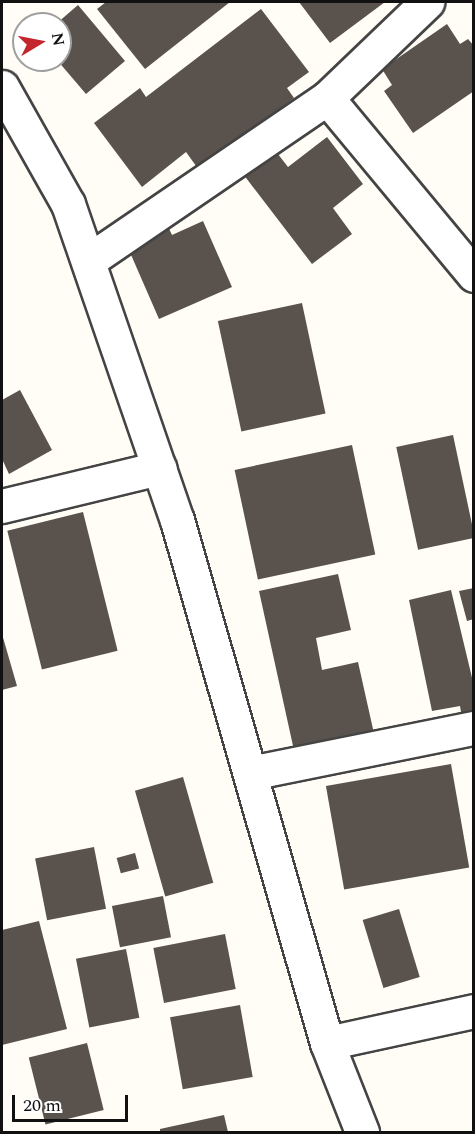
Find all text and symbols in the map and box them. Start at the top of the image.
north arrow [12,12,72,72]
text: N [45,31,71,48]
scale bar [15,1083,130,1121]
text: 20 m [23,1092,61,1119]

